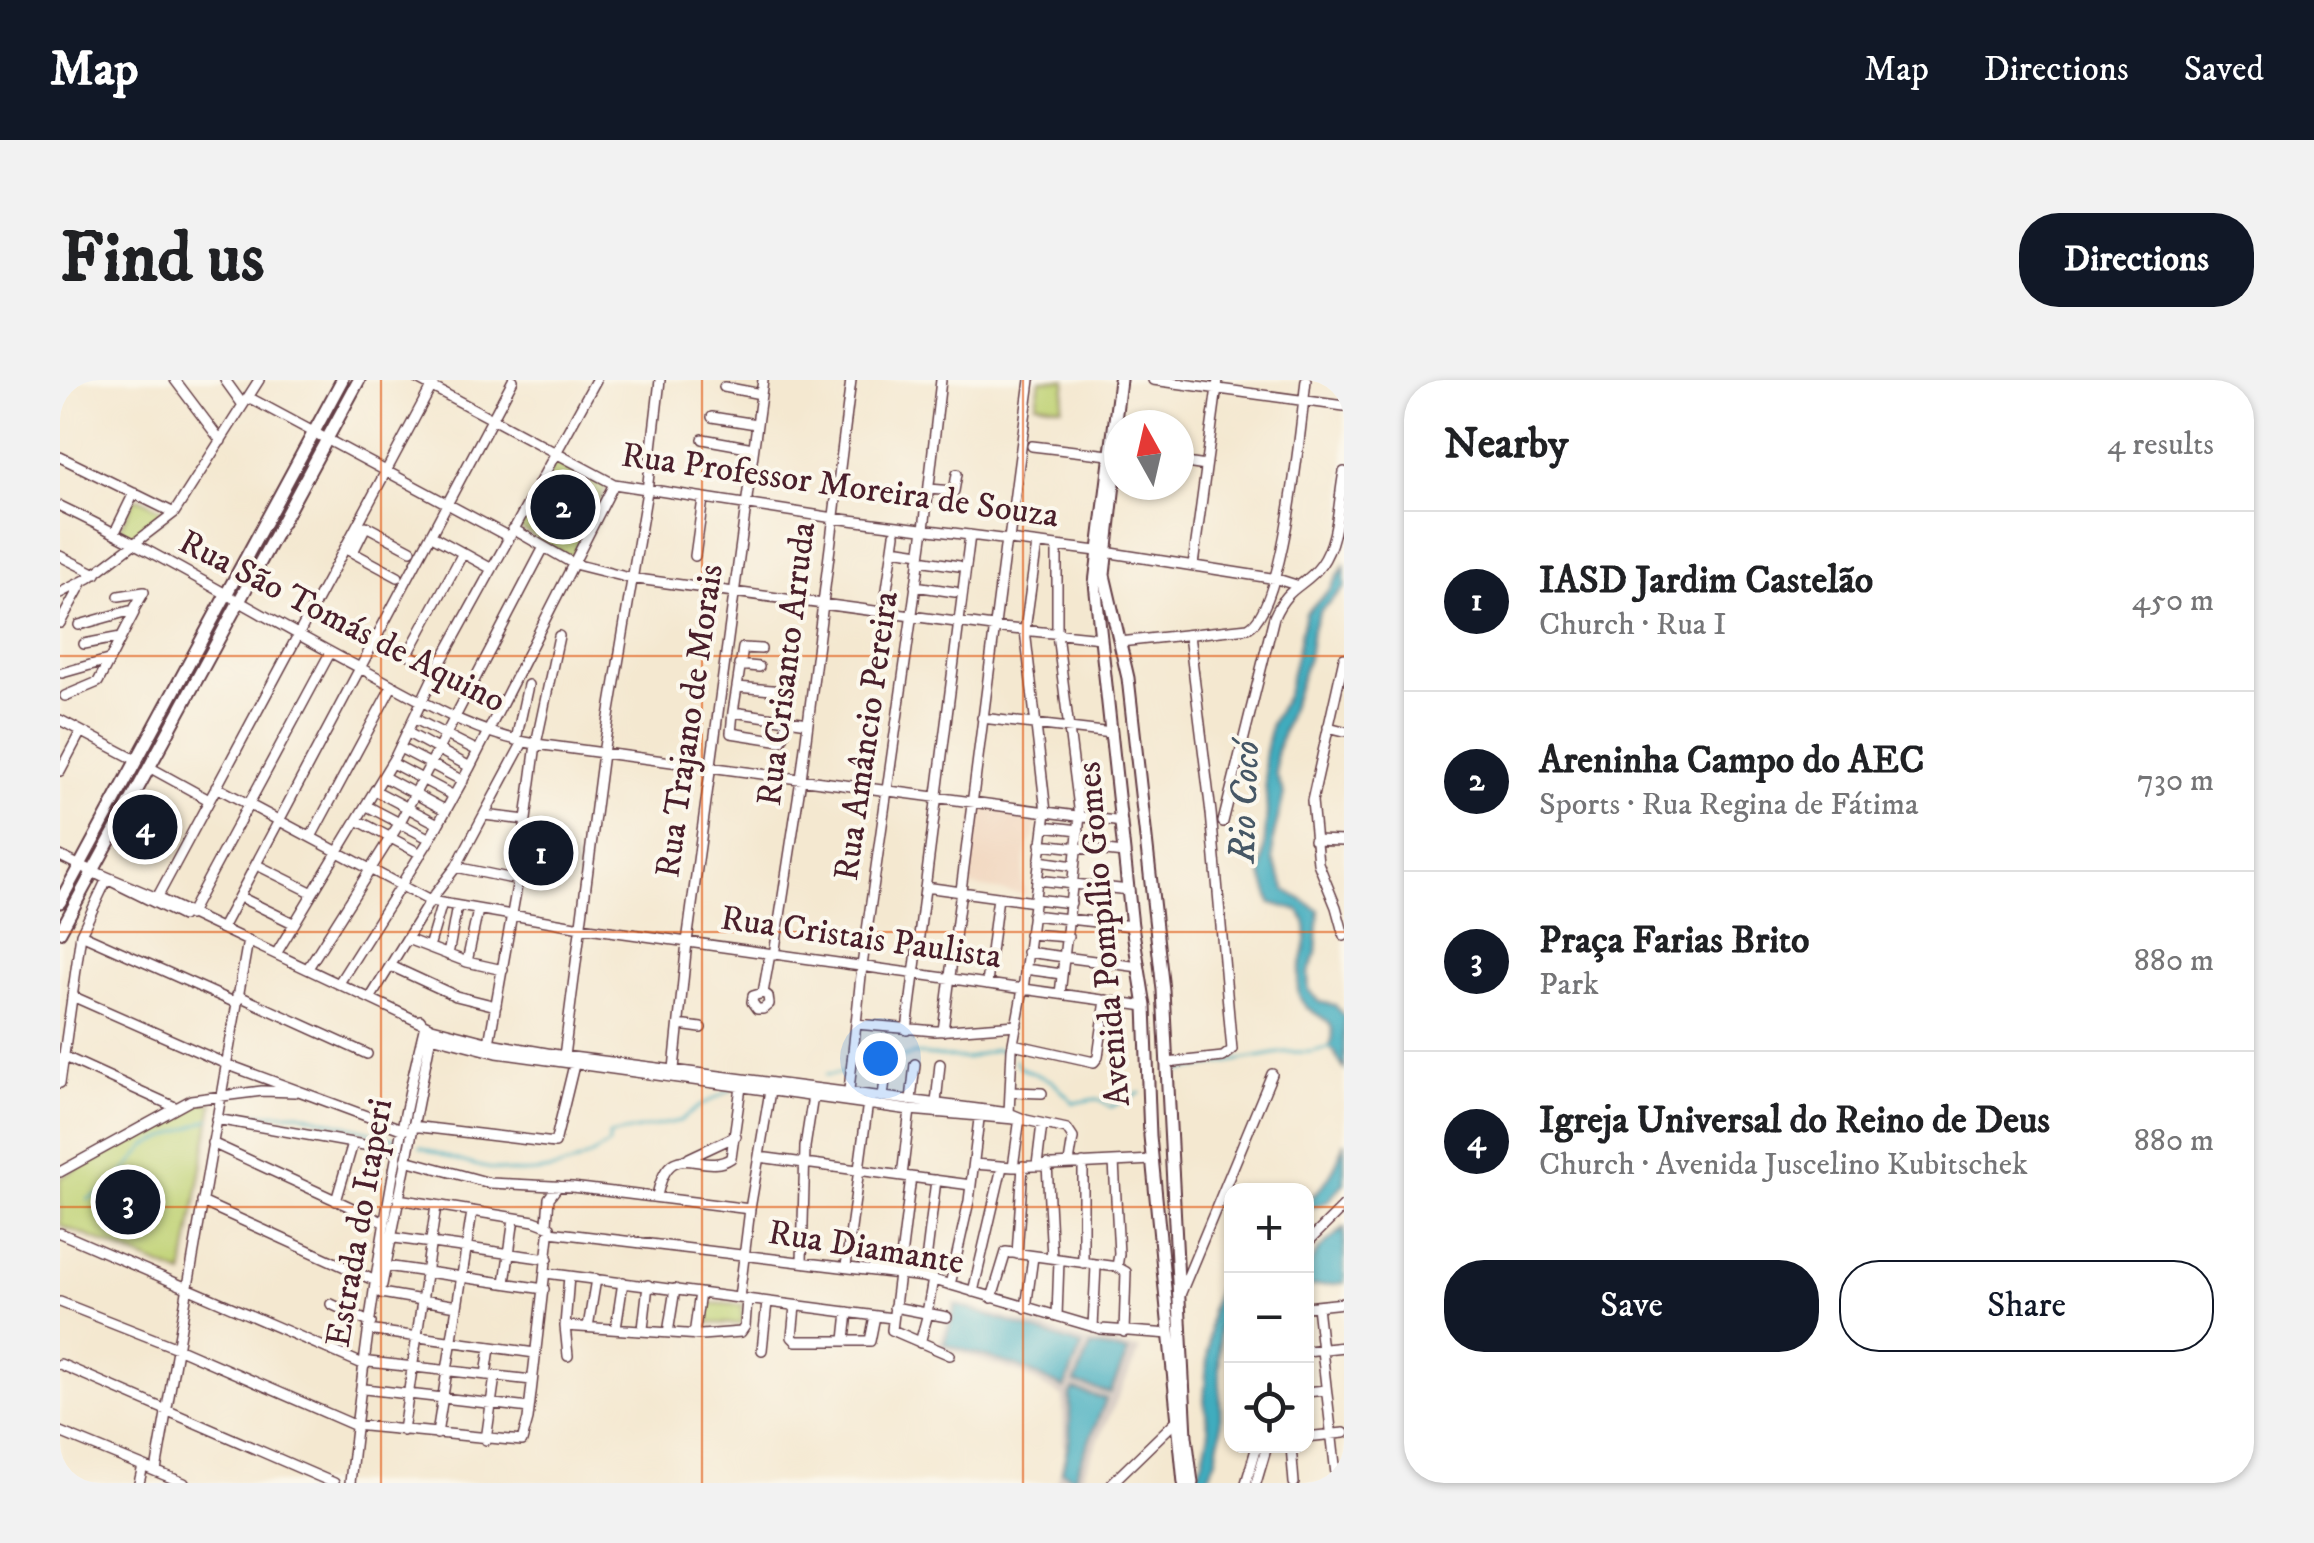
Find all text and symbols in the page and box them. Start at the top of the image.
text: Map [50,40,138,100]
text: Map [1864,48,1929,92]
text: Directions [1984,48,2129,92]
text: Saved [2184,48,2264,92]
button: Directions [2019,213,2254,307]
text: Find us [60,216,264,304]
north arrow [1104,410,1194,500]
text: Nearby [1444,419,1568,471]
text: 4 results [2107,425,2214,465]
street label: Rua Professor Moreira de Souza [618,434,1062,539]
pin: 2 [530,470,596,544]
street label: Rua Crisanto Arruda [748,519,826,808]
street label: Rua São Tomás de Aquino [171,521,513,723]
text: IASD Jardim Castelão [1539,557,1873,605]
street label: Rua Trajano de Morais [646,562,734,880]
text: 1 [1471,581,1482,621]
text: 450 m [2132,581,2214,621]
street label: Rua Amâncio Pereira [825,588,909,883]
text: Church · Rua I [1539,605,1726,645]
water label: Rio Cocó [1219,736,1271,865]
text: Areninha Campo do AEC [1539,737,1924,785]
street label: Avenida Pompílio Gomes [1067,760,1141,1108]
text: 2 [1469,761,1484,801]
text: 730 m [2137,761,2214,801]
text: Sports · Rua Regina de Fátima [1539,785,1919,825]
pin: 4 [112,790,178,864]
pin: 1 [508,816,574,890]
street label: Rua Cristais Paulista [718,897,1004,980]
text: Praça Farias Brito [1539,917,1810,965]
text: 3 [1471,941,1482,981]
text: 880 m [2134,941,2214,981]
text: Park [1539,965,1599,1005]
your location [855,1033,906,1084]
street label: Estrada do Itaperi [317,1095,403,1351]
text: Igreja Universal do Reino de Deus [1539,1097,2050,1145]
text: 4 [1467,1121,1486,1161]
text: 880 m [2134,1121,2214,1161]
text: Church · Avenida Juscelino Kubitschek [1539,1145,2028,1185]
pin: 3 [96,1164,160,1240]
map controls [1224,1183,1314,1453]
button: + [1224,1183,1314,1273]
street label: Rua Diamante [765,1211,967,1285]
button: Save [1444,1260,1819,1352]
button: Share [1839,1260,2214,1352]
button: − [1224,1273,1314,1363]
button: locate [1224,1363,1314,1453]

